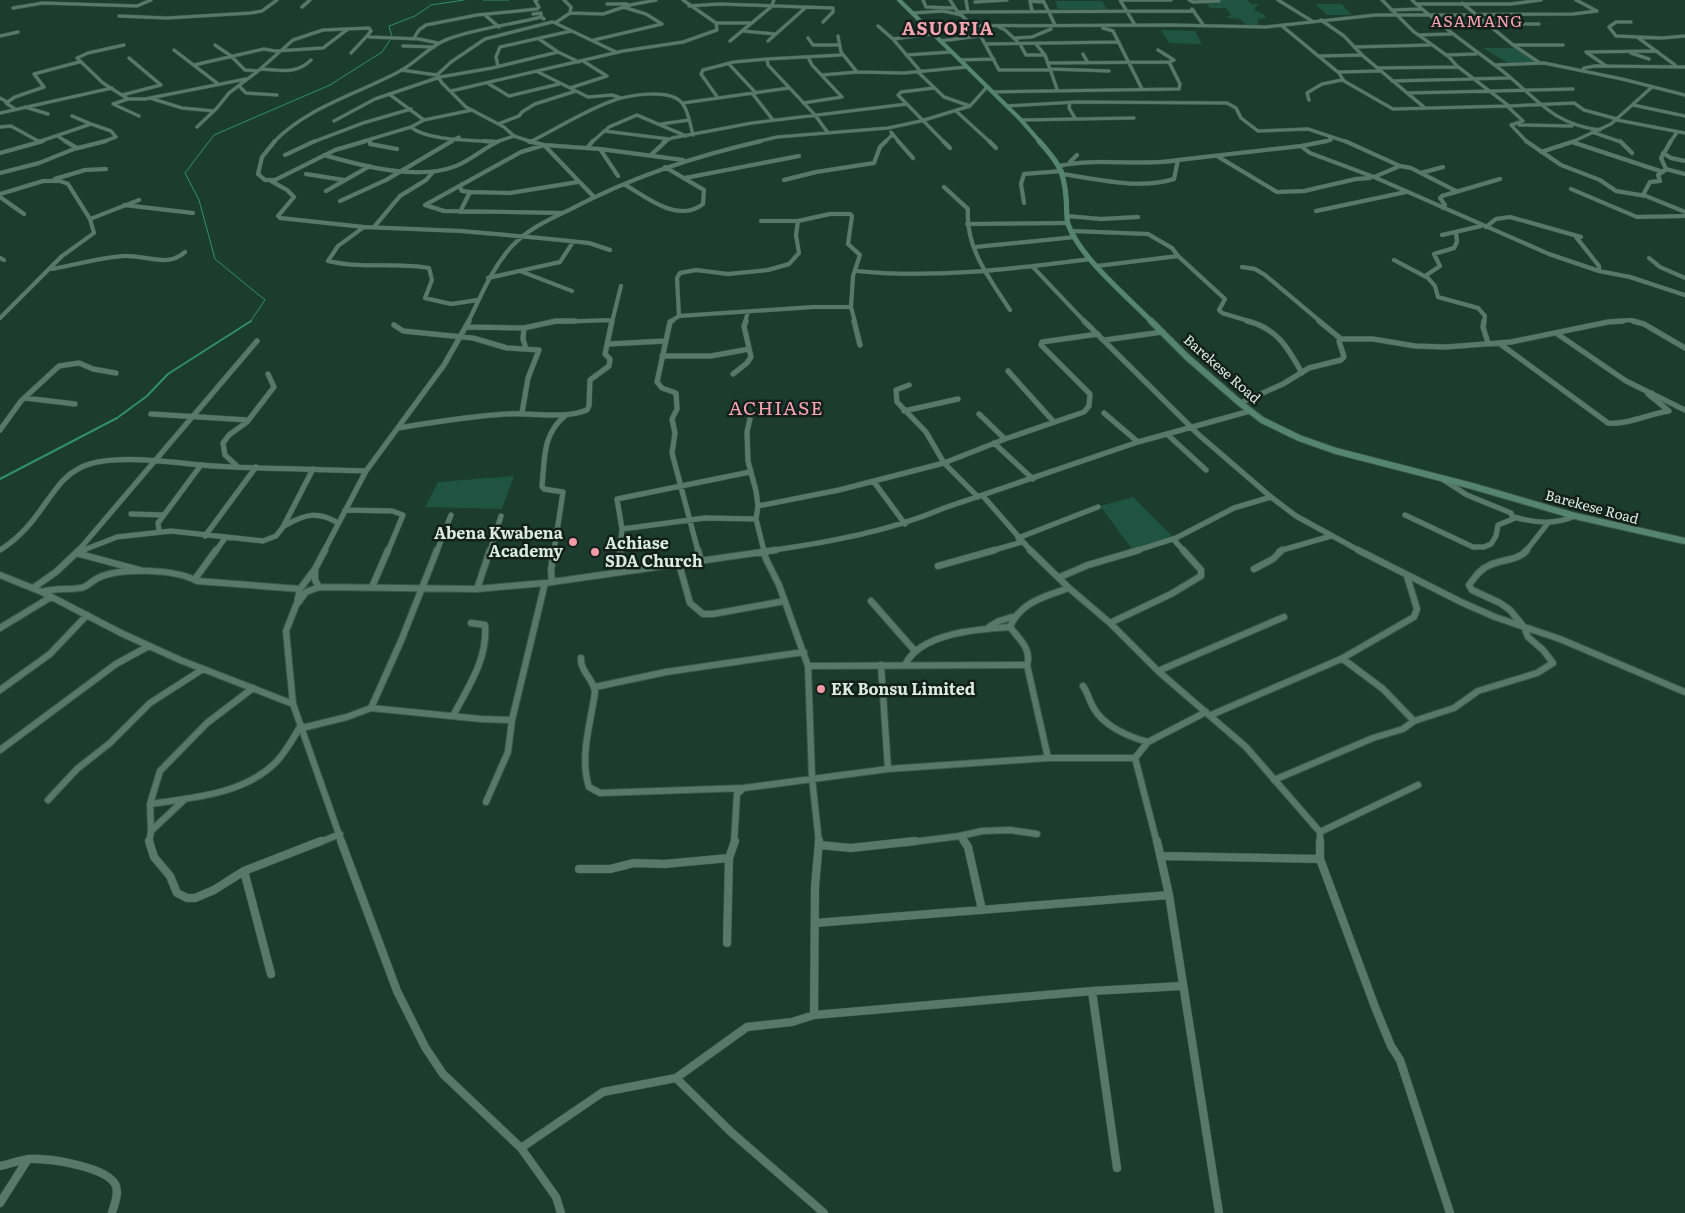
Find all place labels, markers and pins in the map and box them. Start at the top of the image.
place label: Abena Kwabena Academy [434,520,564,562]
place label: Achiase SDA Church [605,530,703,572]
marker: Abena Kwabena Academy [567,536,579,548]
marker: Achiase SDA Church [589,546,601,558]
place label: EK Bonsu Limited [831,676,976,700]
marker: EK Bonsu Limited [815,683,827,695]

